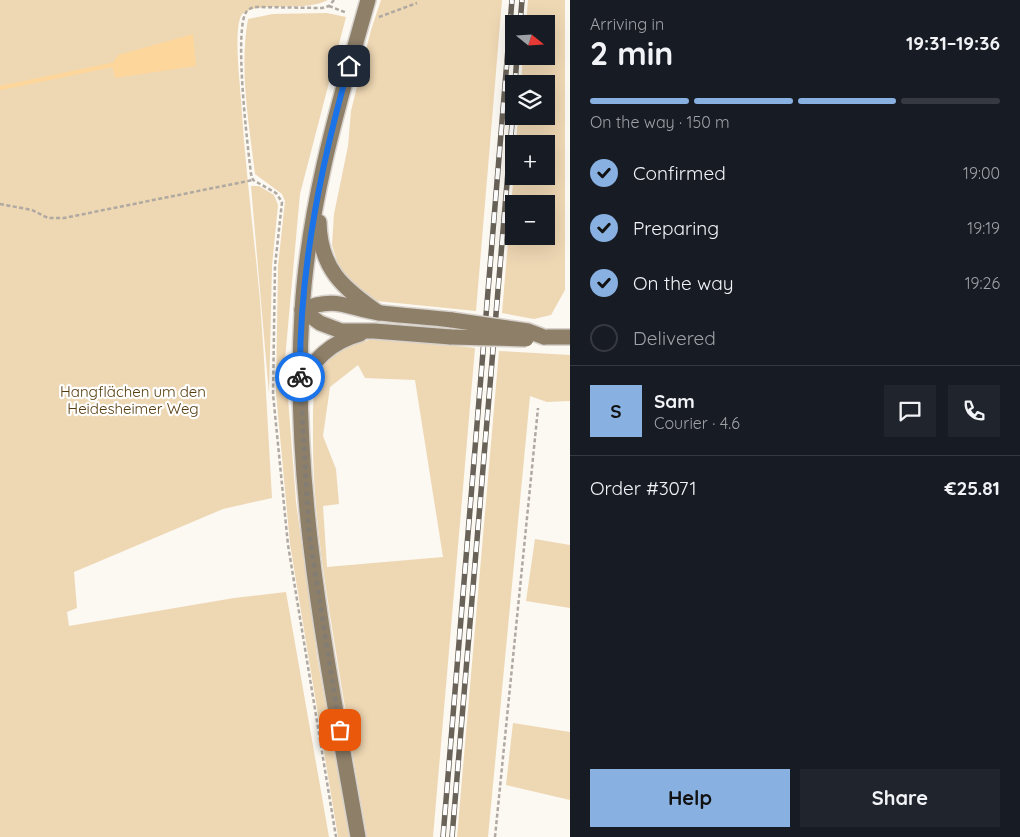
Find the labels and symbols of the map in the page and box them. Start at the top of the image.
north arrow [505,15,555,65]
pin [328,45,370,87]
courier [275,352,325,402]
park label: Hangflächen um den Heidesheimer Weg [60,382,206,418]
pin [319,709,361,751]

